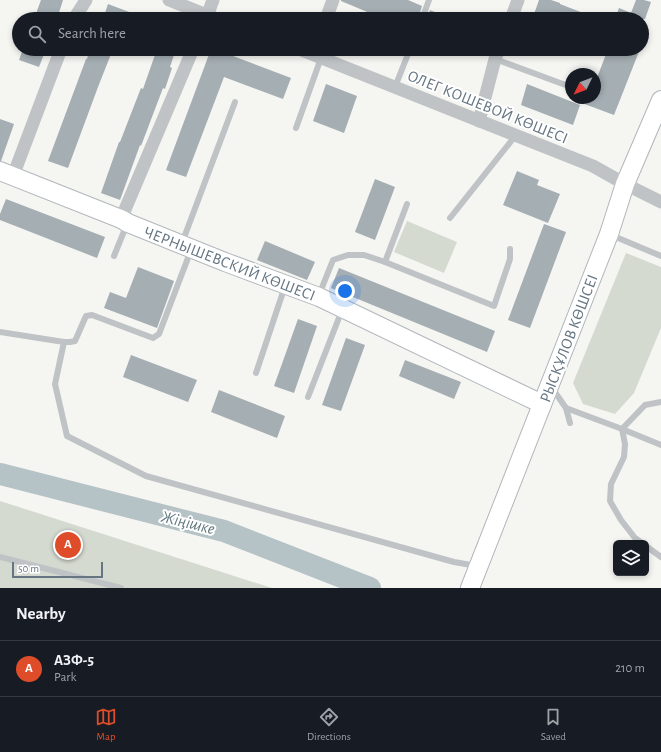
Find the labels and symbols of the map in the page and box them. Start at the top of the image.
street label: ОЛЕГ КОШЕВОЙ КӨШЕСІ [405,66,571,147]
north arrow [565,68,601,104]
street label: ЧЕРНЫШЕВСКИЙ КӨШЕСІ [142,223,318,304]
street label: РЫСҚҰЛОВ КӨШСЕІ [537,272,601,405]
your location [335,281,355,301]
water label: Жіңішке [159,508,216,537]
pin: A [55,530,81,560]
scale bar [12,560,103,579]

